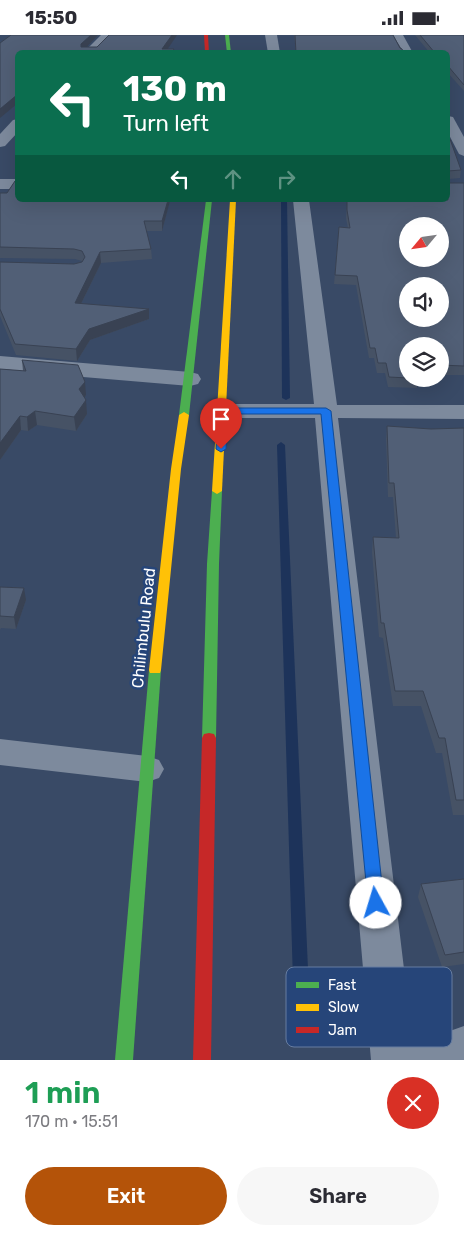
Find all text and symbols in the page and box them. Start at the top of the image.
text: 15:50 [25,6,77,29]
text: 130 m [123,68,227,110]
icon: left [40,70,105,135]
text: Turn left [123,110,209,137]
icon: left [166,165,194,193]
icon: ahead [219,165,247,193]
icon: right [272,165,300,193]
north arrow [399,217,449,267]
map controls [399,217,449,387]
button: sound [399,277,449,327]
button: layers [399,337,449,387]
pin [200,398,242,449]
icon: arrive [207,405,235,433]
street label: Chilimbulu Road [128,567,159,689]
position arrow [349,876,401,928]
legend [286,967,452,1047]
text: Fast [328,977,357,994]
text: Slow [328,999,359,1016]
text: Jam [328,1022,357,1039]
text: 1 min [25,1075,100,1111]
button: close [387,1077,439,1129]
text: 170 m · 15:51 [25,1112,118,1131]
button: Exit [25,1167,227,1225]
button: Share [237,1167,439,1225]

